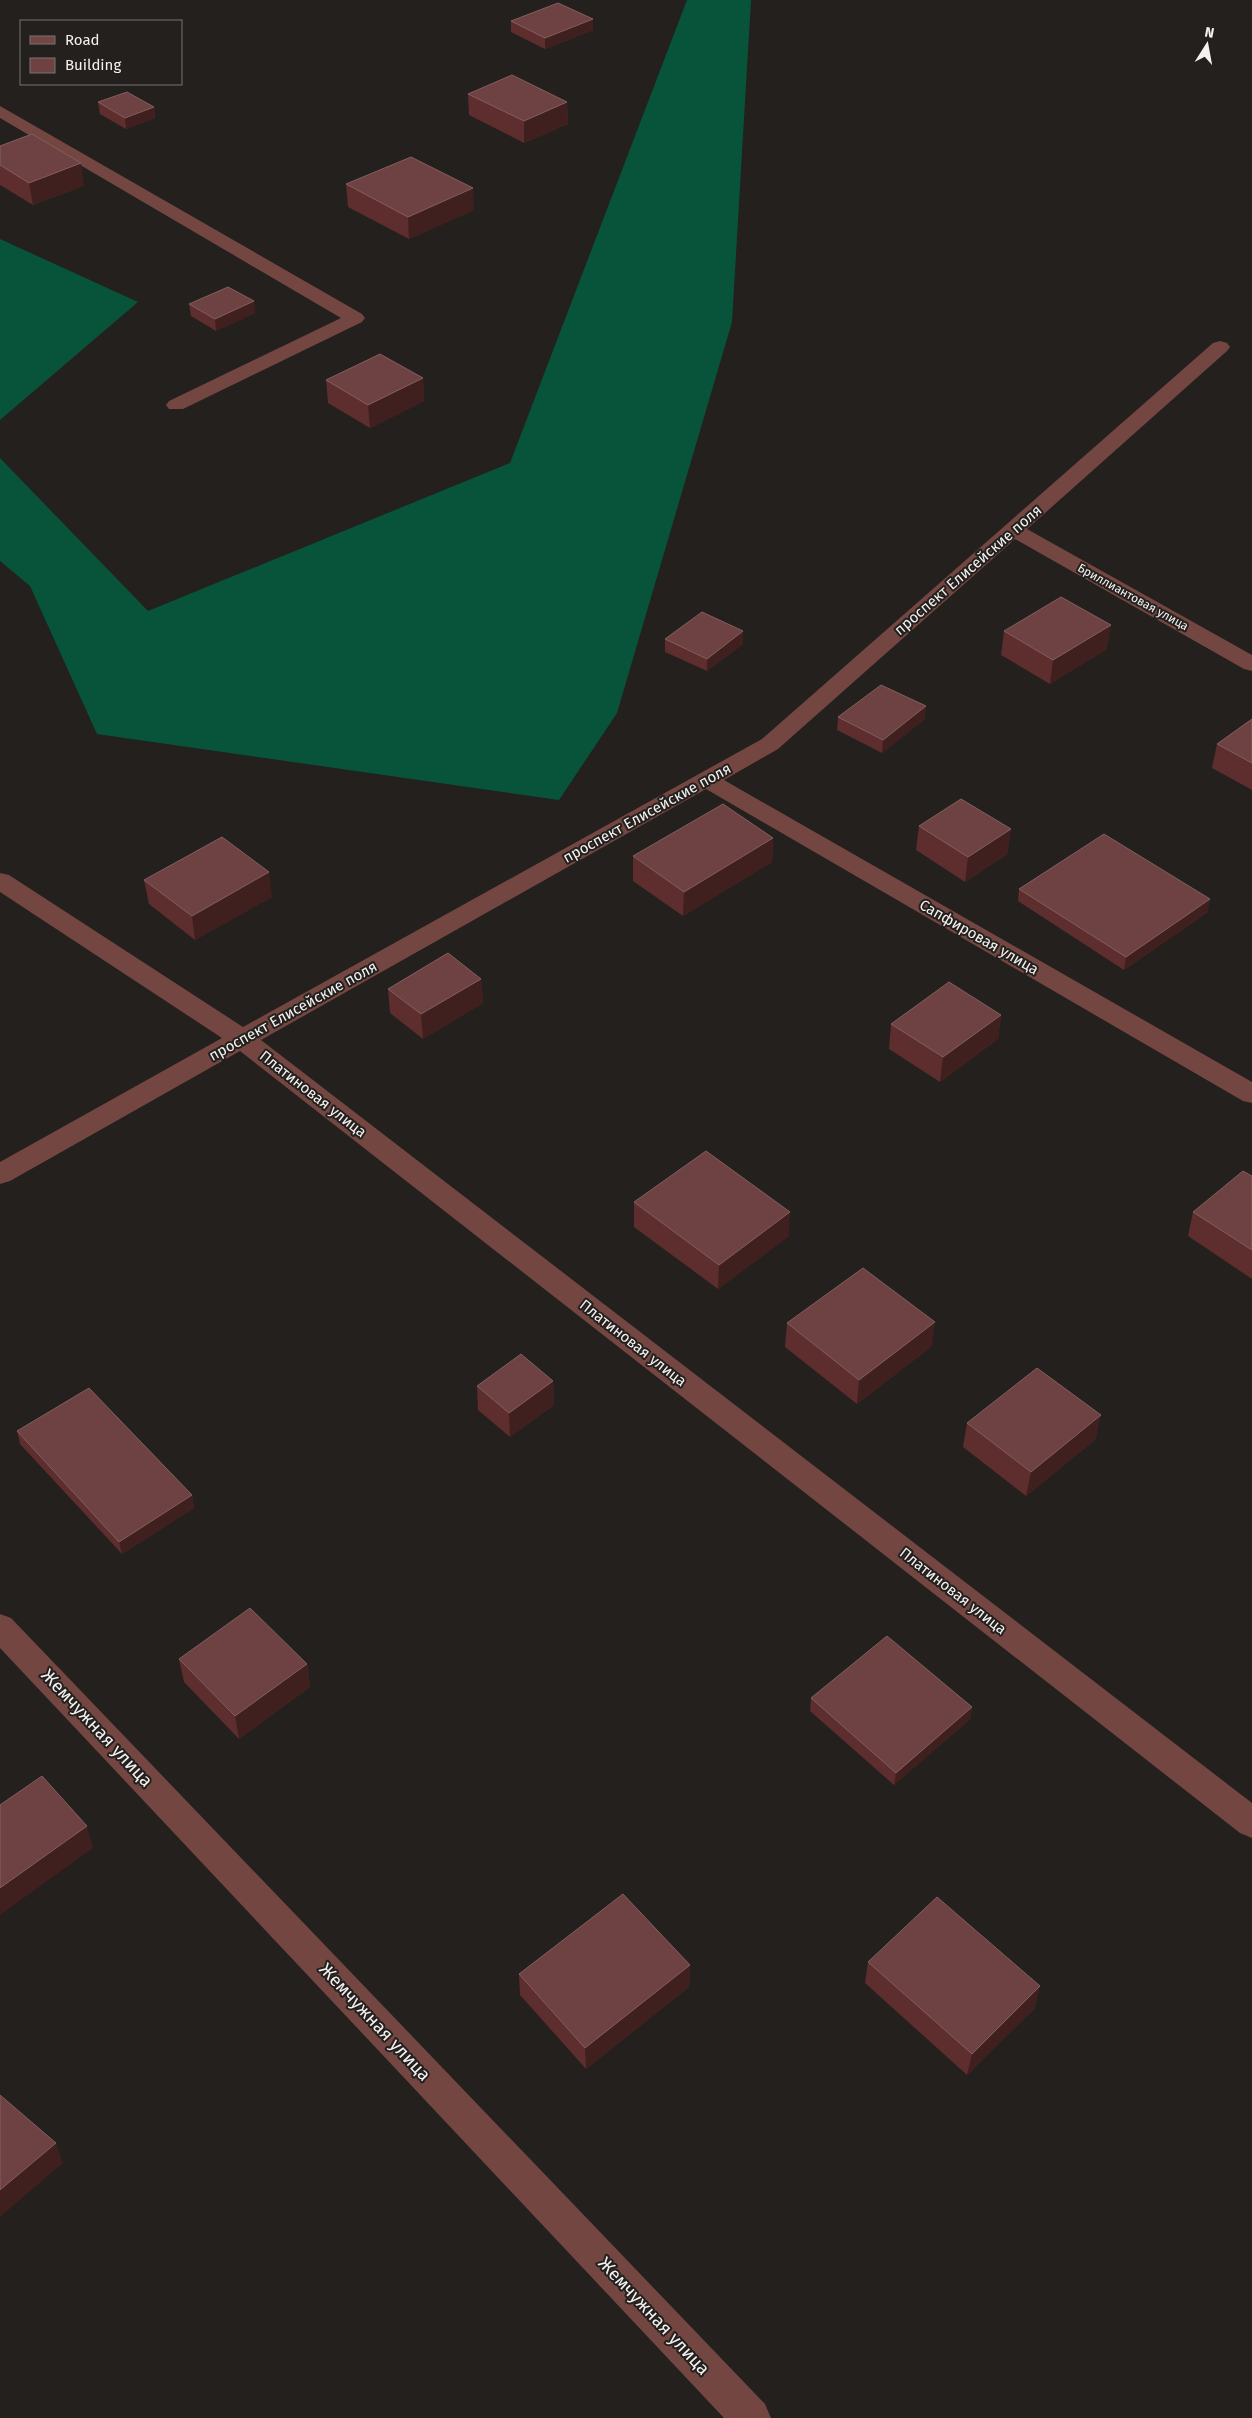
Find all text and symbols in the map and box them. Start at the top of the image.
legend [20,20,182,85]
north arrow [1182,20,1232,70]
text: N [1203,23,1216,42]
text: Road [65,31,100,49]
text: Building [65,56,121,74]
street label: проспект Елисейские поля [891,501,1045,639]
street label: Бриллиантовая улица [1075,561,1191,633]
street label: проспект Елисейские поля [560,759,734,867]
street label: Сапфировая улица [916,896,1042,978]
street label: проспект Елисейские поля [206,957,380,1065]
street label: Платиновая улица [256,1047,370,1141]
street label: Платиновая улица [576,1296,690,1390]
street label: Платиновая улица [896,1544,1010,1638]
street label: Жемчужная улица [37,1664,157,1792]
street label: Жемчужная улица [315,1958,435,2086]
street label: Жемчужная улица [594,2252,714,2380]

